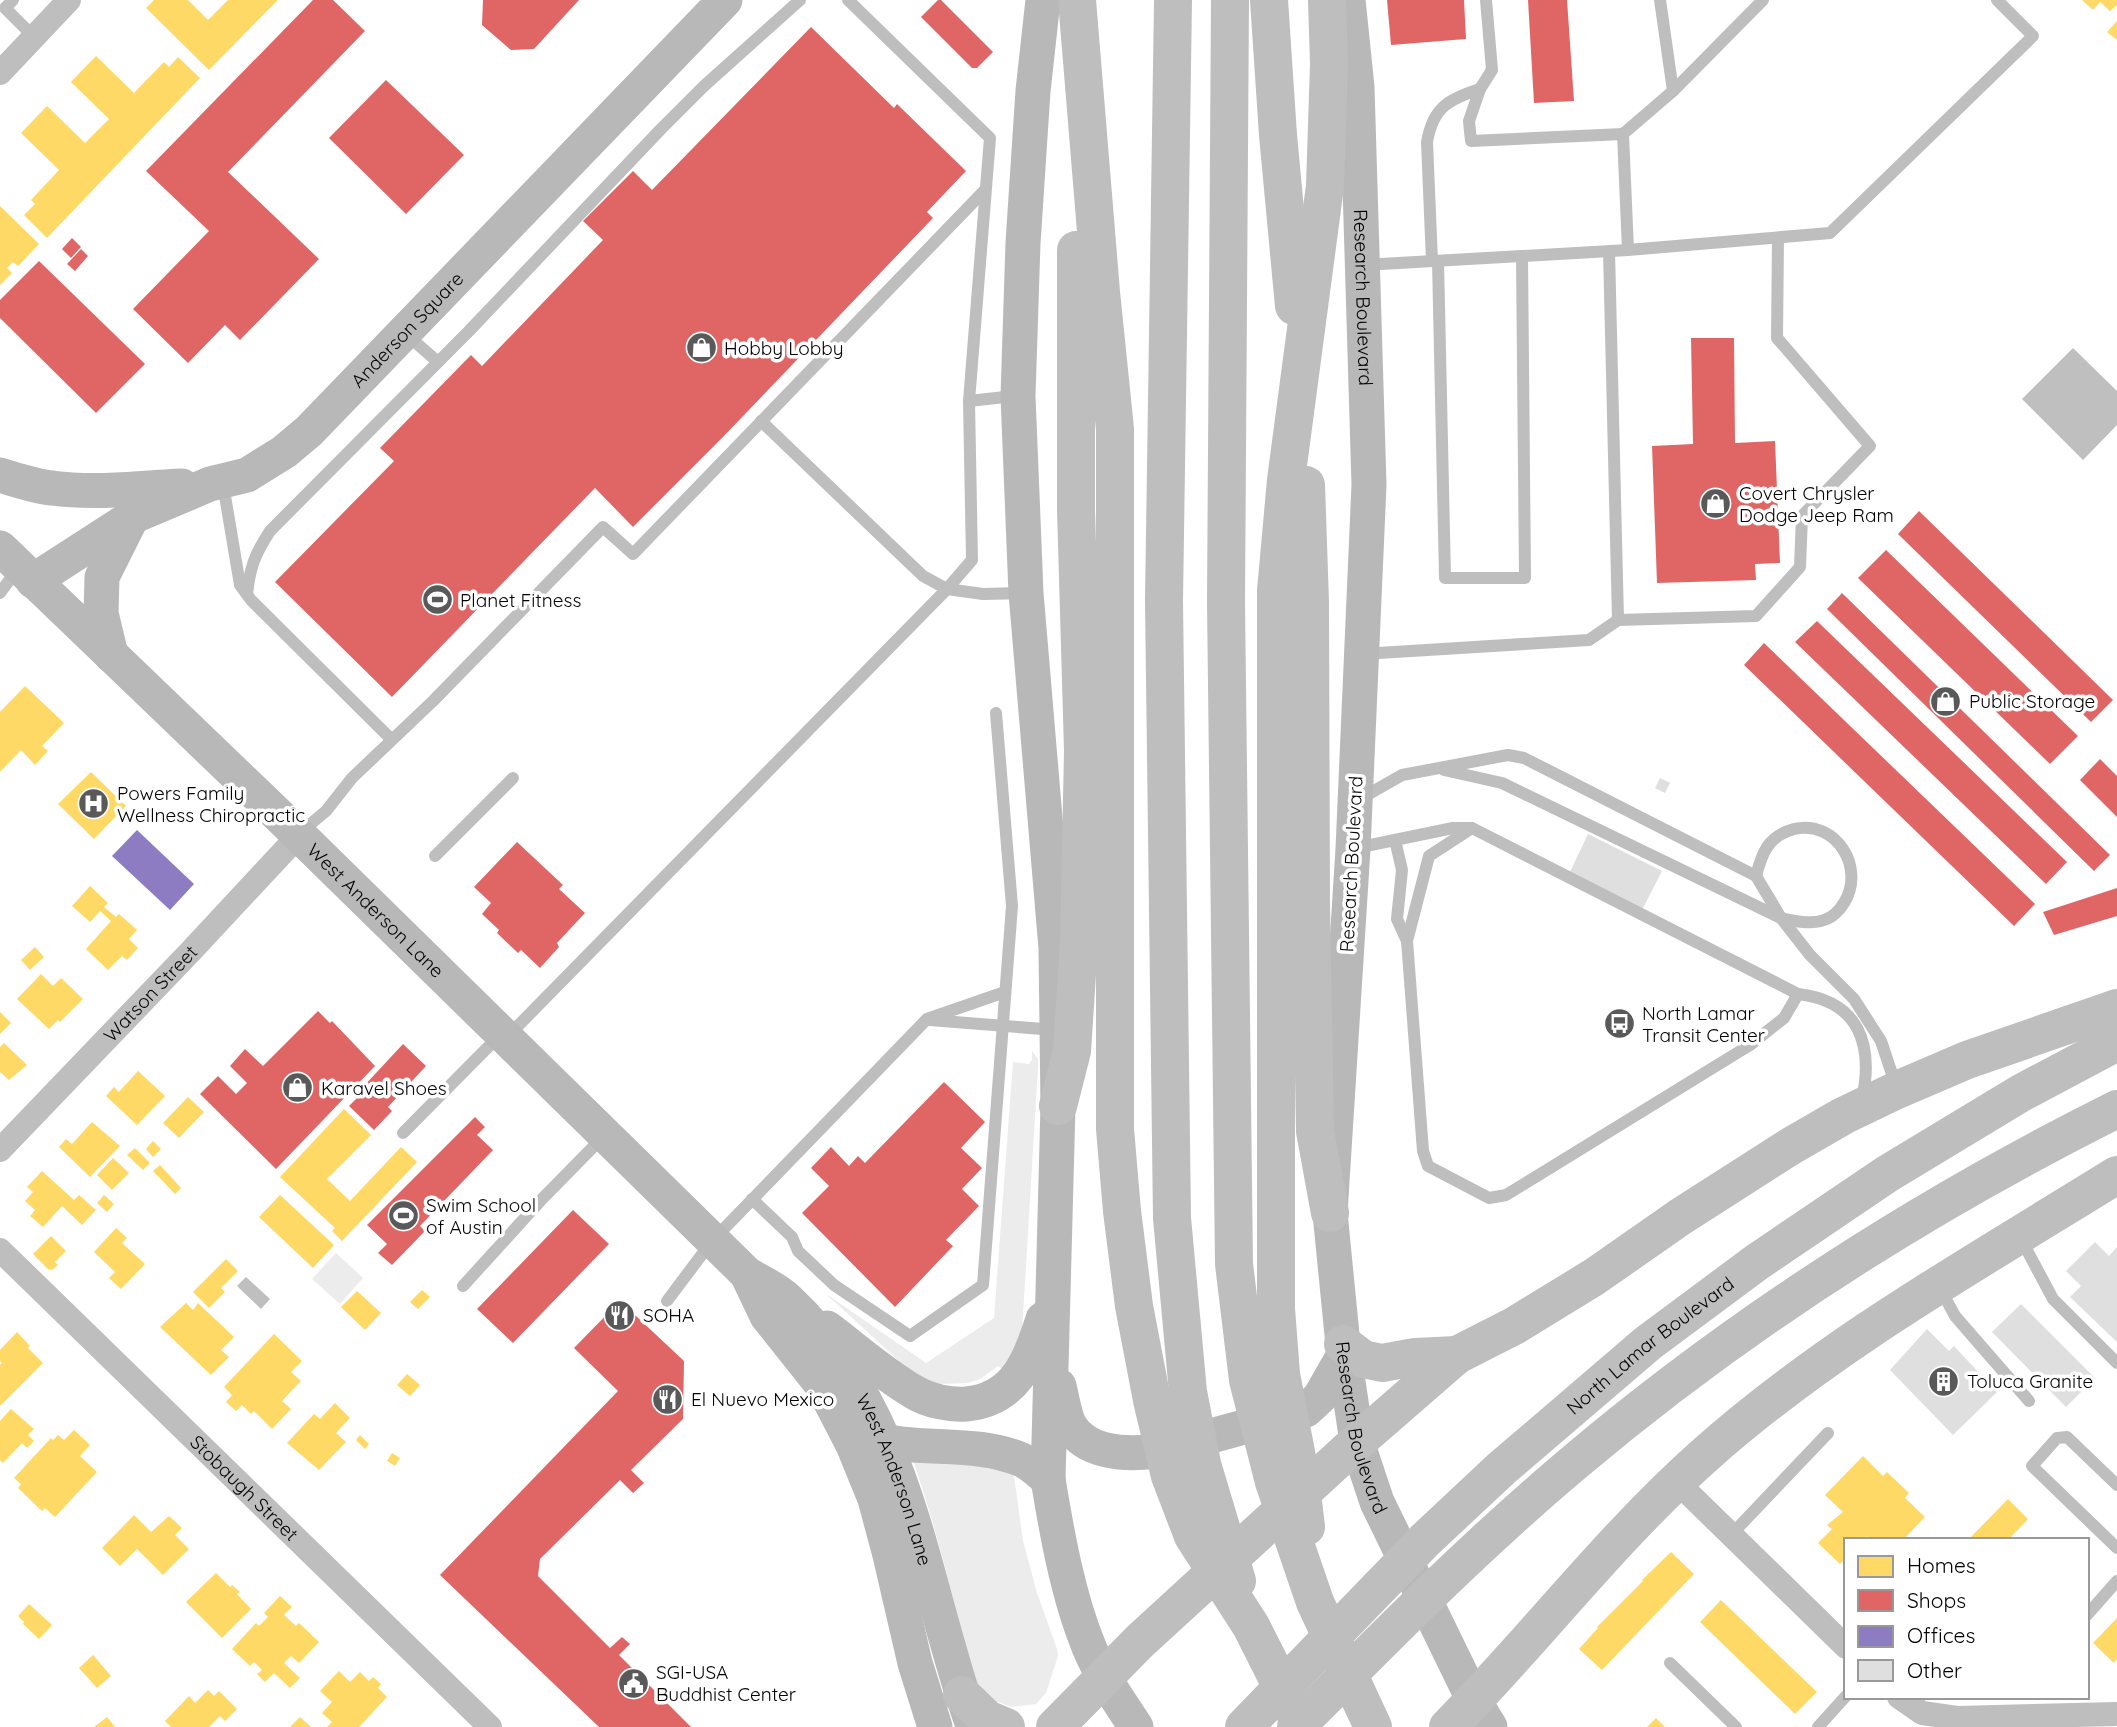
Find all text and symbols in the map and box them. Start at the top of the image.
street label: Research Boulevard [1349,209,1378,386]
street label: Anderson Square [346,267,468,392]
shop icon: Hobby Lobby [684,331,718,365]
place label: Hobby Lobby [724,336,844,360]
place label: Covert Chrysler Dodge Jeep Ram [1739,481,1894,527]
shop icon: Covert Chrysler Dodge Jeep Ram [1699,487,1733,521]
sports icon: Planet Fitness [420,583,454,617]
place label: Planet Fitness [460,588,581,612]
shop icon: Public Storage [1929,684,1963,718]
place label: Public Storage [1969,689,2095,713]
street label: Research Boulevard [1334,775,1368,953]
place label: Powers Family Wellness Chiropractic [117,781,305,827]
hospital icon: Powers Family Wellness Chiropractic [77,787,111,821]
street label: West Anderson Lane [302,838,449,983]
street label: Watson Street [98,940,202,1047]
place label: North Lamar Transit Center [1642,1001,1766,1047]
bus stop icon: North Lamar Transit Center [1602,1007,1636,1041]
shop icon: Karavel Shoes [281,1071,315,1105]
place label: Karavel Shoes [321,1076,447,1100]
place label: Swim School of Austin [426,1193,536,1239]
sports icon: Swim School of Austin [386,1199,420,1233]
street label: North Lamar Boulevard [1561,1271,1739,1420]
restaurant icon: SOHA [603,1298,637,1332]
place label: SOHA [643,1303,694,1327]
street label: Research Boulevard [1331,1340,1393,1518]
building icon: Toluca Granite [1927,1364,1961,1398]
place label: Toluca Granite [1967,1369,2093,1393]
restaurant icon: El Nuevo Mexico [651,1382,685,1416]
place label: El Nuevo Mexico [691,1387,834,1411]
street label: West Anderson Lane [851,1389,937,1568]
street label: Stobaugh Street [185,1430,304,1546]
legend [1844,1538,2089,1699]
text: Homes [1907,1552,1976,1578]
text: Shops [1907,1587,1966,1613]
text: Offices [1907,1622,1975,1648]
text: Other [1907,1657,1962,1683]
place label: SGI-USA Buddhist Center [656,1660,797,1706]
public building icon: SGI-USA Buddhist Center [616,1666,650,1700]

